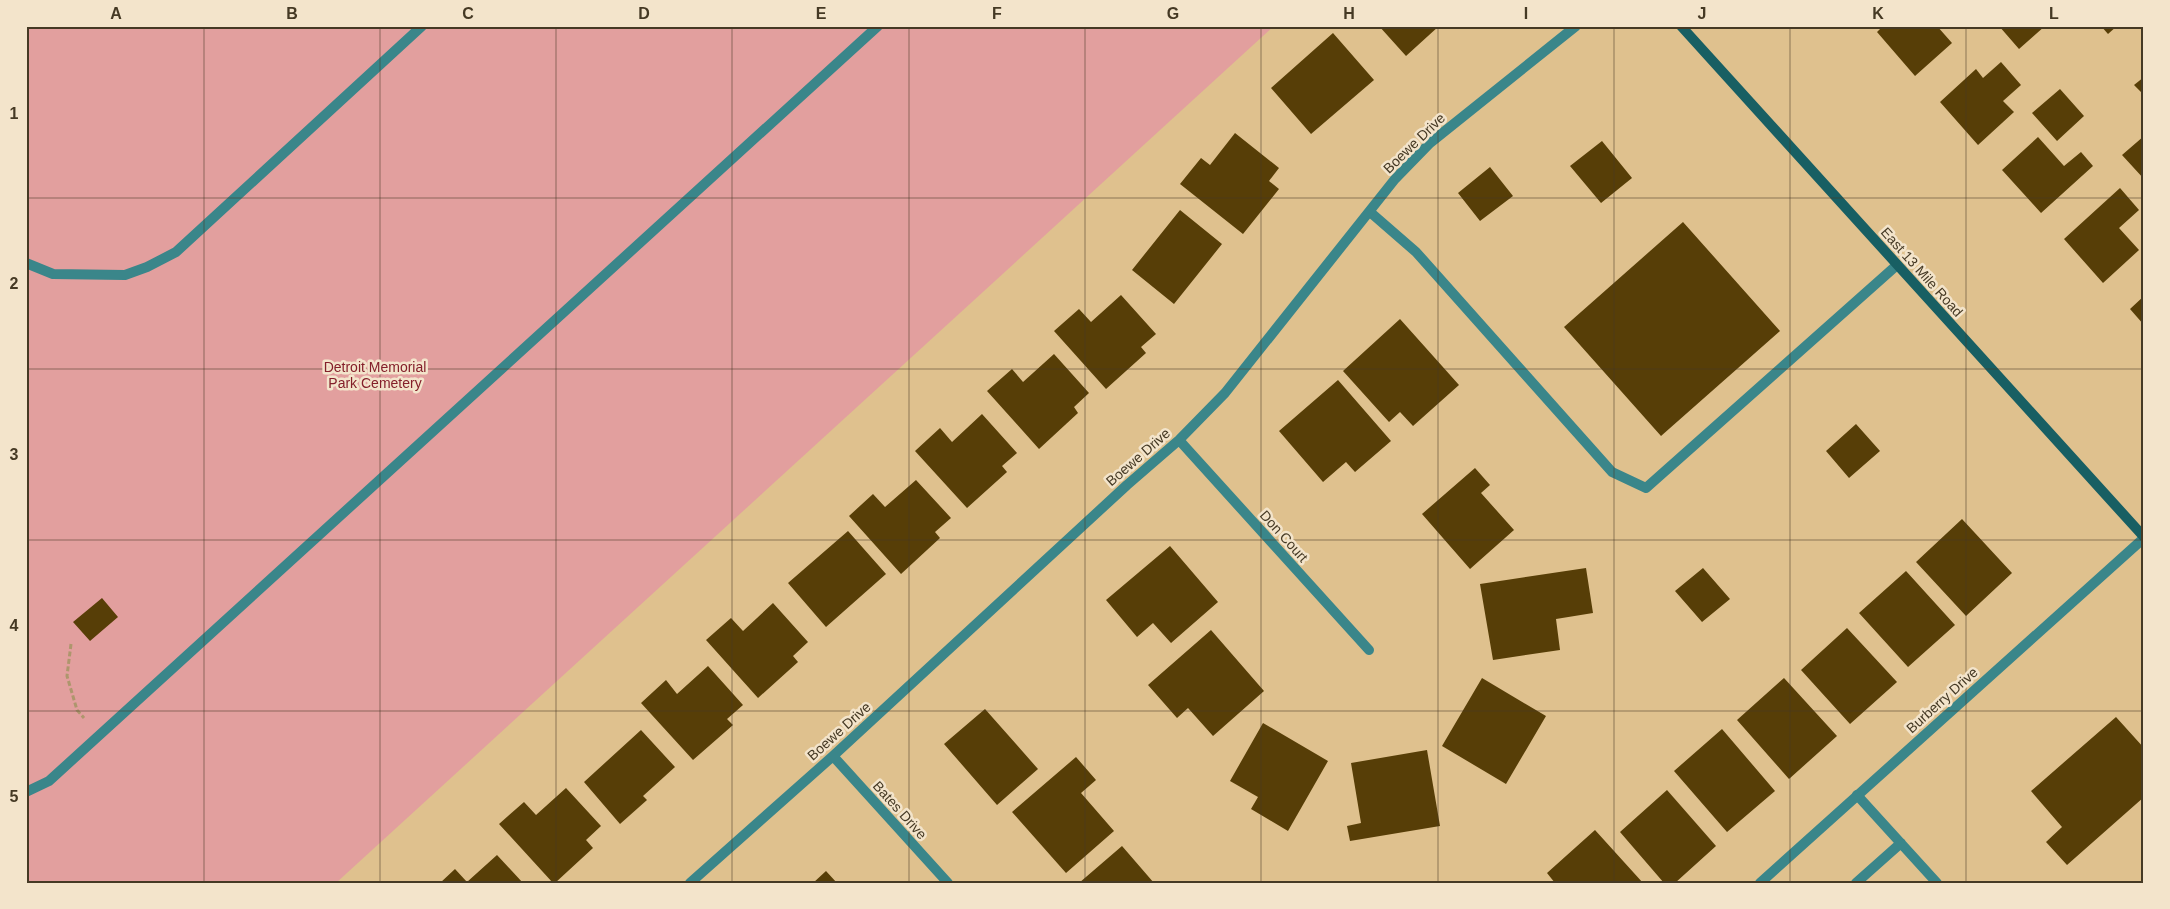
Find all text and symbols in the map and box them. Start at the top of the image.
text: A [110,5,122,22]
text: B [286,5,298,22]
text: C [462,5,474,22]
text: D [638,5,650,22]
text: E [816,5,827,22]
text: F [992,5,1002,22]
text: G [1167,5,1179,22]
text: H [1343,5,1355,22]
text: I [1524,5,1528,22]
text: J [1698,5,1706,22]
text: K [1872,5,1884,22]
text: L [2049,5,2059,22]
text: 1 [10,105,19,122]
street label: Boewe Drive [1380,110,1448,176]
street label: East 13 Mile Road [1878,224,1966,320]
text: 2 [10,275,19,292]
park label: Detroit Memorial Park Cemetery [324,359,426,391]
street label: Boewe Drive [1103,425,1173,489]
text: 3 [10,446,19,463]
street label: Don Court [1257,507,1311,565]
text: 4 [10,617,19,634]
street label: Burberry Drive [1903,664,1981,736]
street label: Boewe Drive [804,698,874,764]
street label: Bates Drive [870,778,930,842]
text: 5 [10,788,19,805]

